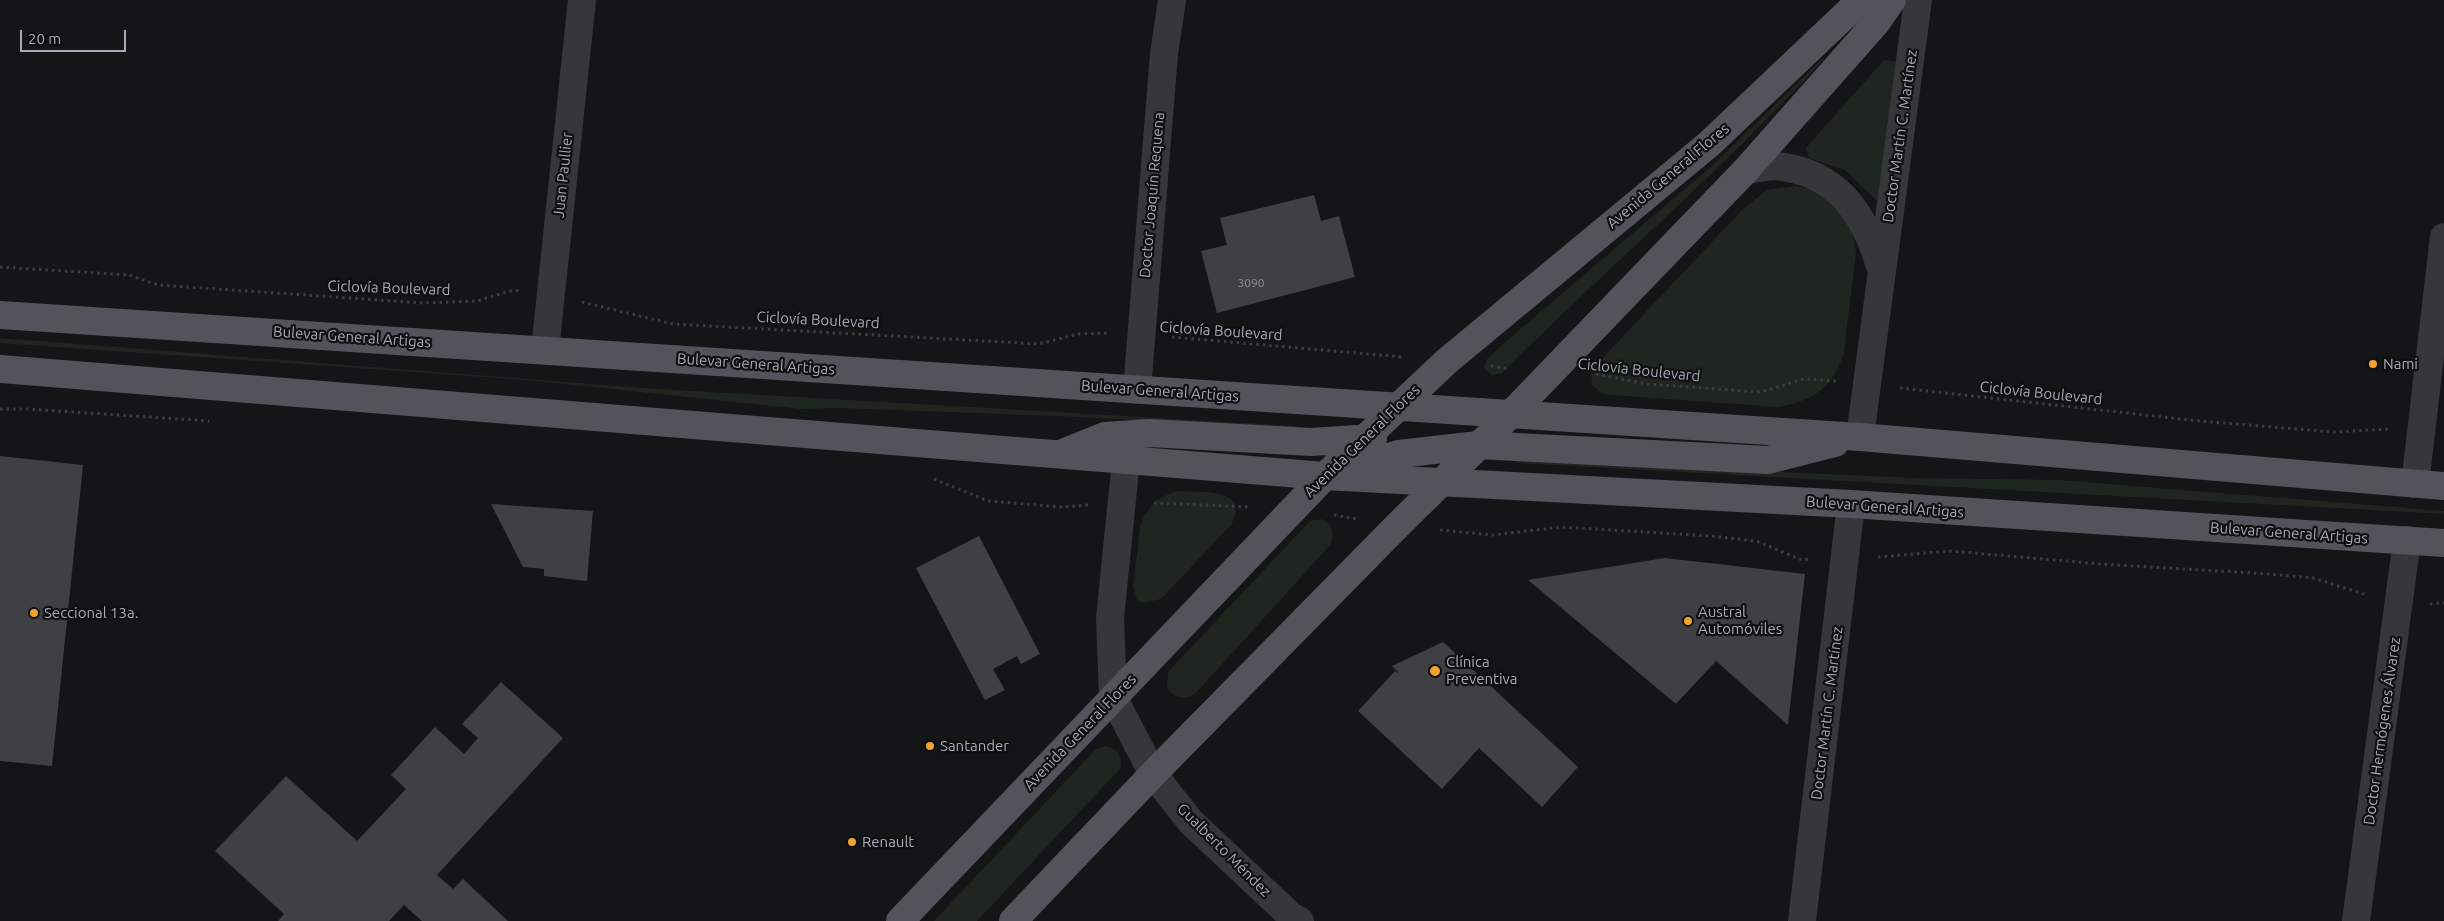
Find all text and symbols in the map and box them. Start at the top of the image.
scale bar [22,20,129,52]
text: 20 m [28,30,61,47]
street label: Doctor Martín C. Martínez [1879,48,1921,224]
street label: Doctor Joaquín Requena [1136,111,1168,279]
street label: Avenida General Flores [1603,120,1733,232]
street label: Juan Paullier [550,131,576,219]
house number: 3090 [1237,276,1265,290]
street label: Ciclovía Boulevard [327,277,451,299]
street label: Ciclovía Boulevard [756,308,880,332]
street label: Ciclovía Boulevard [1159,318,1283,344]
street label: Bulevar General Artigas [273,323,431,351]
street label: Bulevar General Artigas [677,350,835,378]
street label: Ciclovía Boulevard [1577,355,1701,385]
place label: Nami [2383,355,2418,373]
marker: Nami [2367,358,2379,370]
street label: Bulevar General Artigas [1081,377,1239,405]
street label: Ciclovía Boulevard [1979,378,2103,408]
street label: Avenida General Flores [1300,381,1424,501]
street label: Bulevar General Artigas [1806,493,1964,521]
street label: Bulevar General Artigas [2210,519,2368,547]
place label: Austral Automóviles [1698,603,1782,638]
place label: Seccional 13a. [44,604,138,622]
marker: Seccional 13a. [28,607,40,619]
marker: Austral Automóviles [1682,615,1694,627]
street label: Doctor Martín C. Martínez [1807,625,1847,801]
street label: Doctor Hermógenes Álvarez [2360,636,2404,826]
place label: Clínica Preventiva [1446,653,1518,688]
marker: Clínica Preventiva [1428,664,1442,678]
street label: Avenida General Flores [1020,670,1140,794]
place label: Santander [940,737,1009,755]
marker: Santander [924,740,936,752]
street label: Gualberto Méndez [1174,800,1274,900]
place label: Renault [862,833,914,851]
marker: Renault [846,836,858,848]

